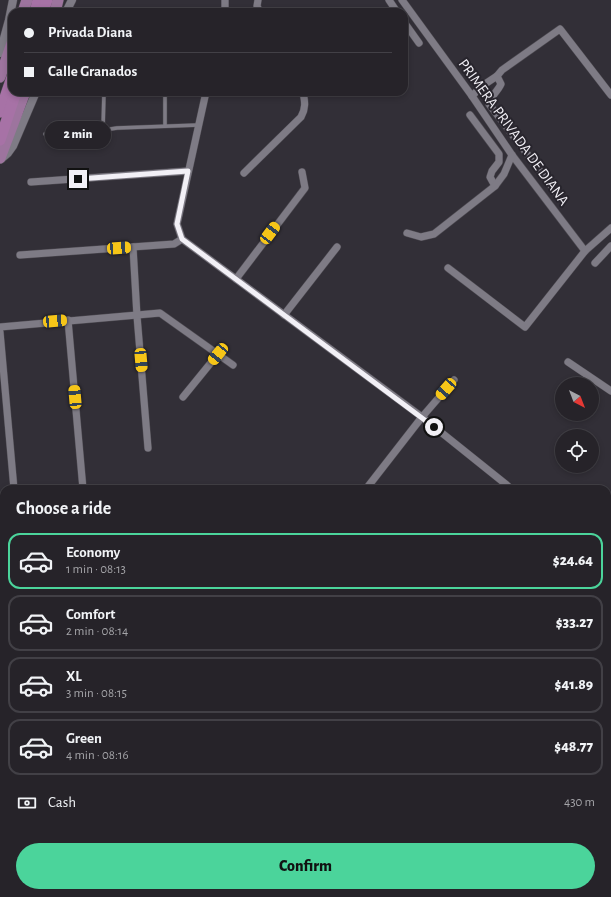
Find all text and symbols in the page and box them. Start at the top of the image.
text: Privada Diana [48,25,132,40]
street label: PRIMERA PRIVADA DE DIANA [456,56,572,208]
text: Calle Granados [48,64,137,79]
callout: 2 min [45,121,111,149]
text: 2 min [63,128,93,141]
route end [69,170,87,188]
car [258,220,282,246]
car [107,241,131,255]
car [43,314,67,328]
car [206,341,230,367]
car [134,348,148,372]
car [434,376,458,402]
north arrow [555,377,599,421]
map controls [555,377,599,473]
car [68,385,82,409]
route start [425,418,443,436]
button: locate [555,429,599,473]
text: Choose a ride [16,500,111,518]
icon: car [18,543,54,579]
text: Economy [66,545,120,560]
text: $24.64 [553,553,593,568]
text: 1 min · 08:13 [66,563,126,576]
icon: car [18,605,54,641]
text: Comfort [66,607,115,622]
text: $33.27 [556,615,593,630]
text: 2 min · 08:14 [66,625,128,638]
icon: car [18,667,54,703]
text: XL [66,669,82,684]
text: $41.89 [555,677,593,692]
text: 3 min · 08:15 [66,687,127,700]
icon: car [18,729,54,765]
text: Green [66,731,102,746]
text: $48.77 [554,739,593,754]
text: 4 min · 08:16 [66,749,129,762]
icon: cash [16,792,38,814]
text: Cash [48,795,76,810]
text: 430 m [564,796,595,809]
button: Confirm [16,843,595,889]

